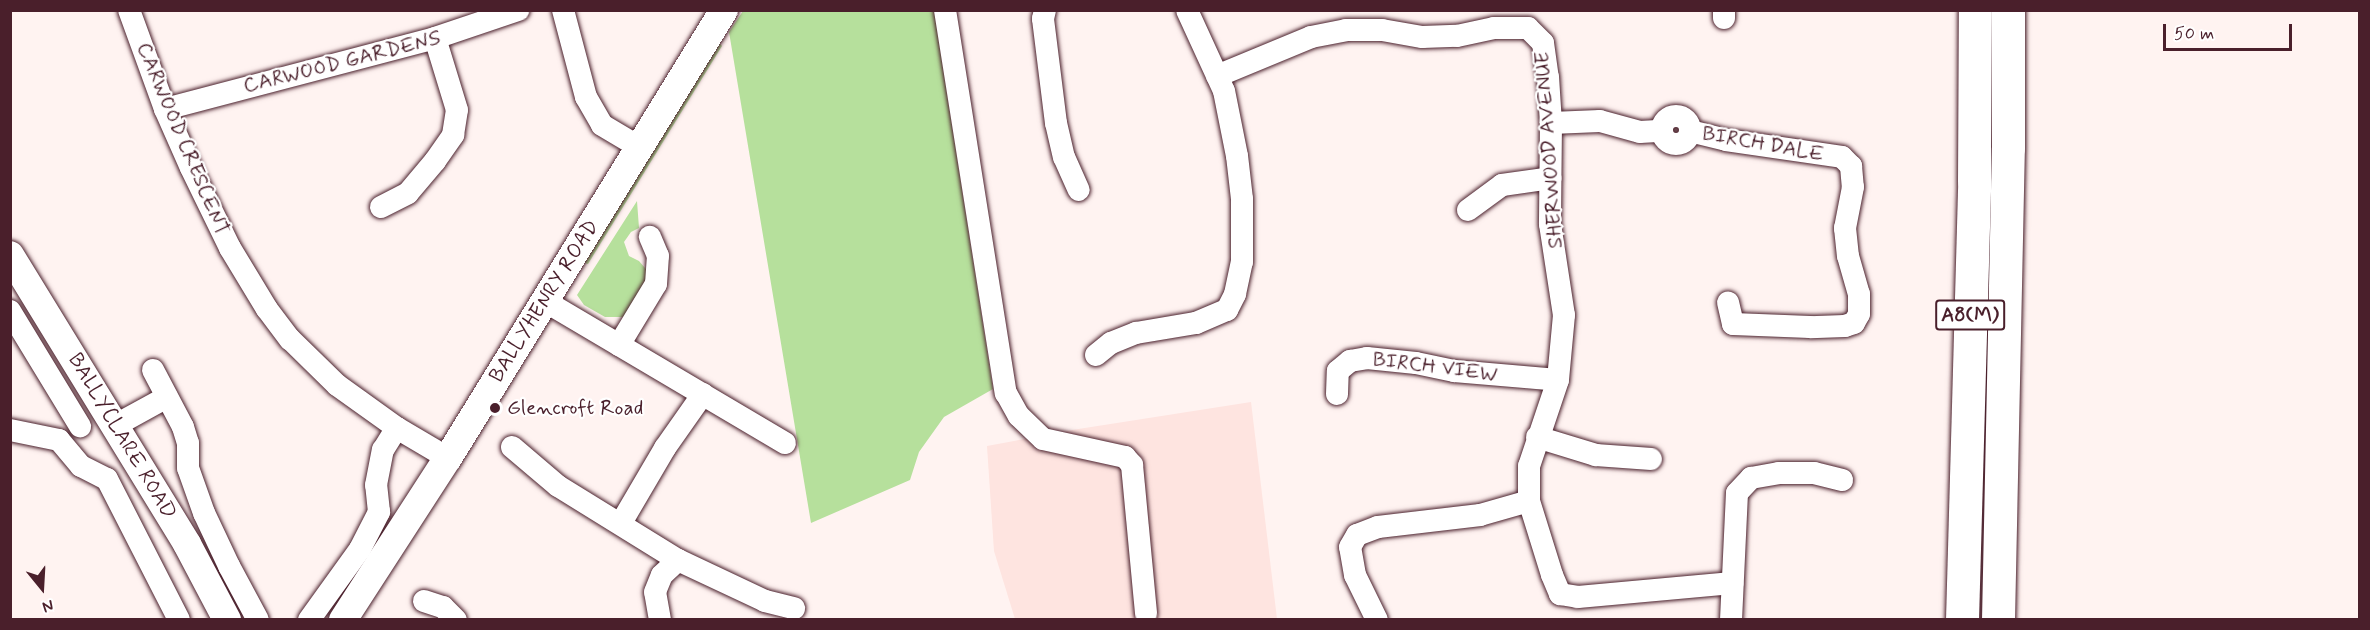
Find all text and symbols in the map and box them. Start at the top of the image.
scale bar [2166,12,2295,50]
text: 50 m [2174,22,2214,46]
street label: CARWOOD GARDENS [242,26,442,98]
street label: CARWOOD CRESCENT [130,36,236,242]
street label: SHERWOOD AVENUE [1530,51,1568,249]
street label: BIRCH DALE [1701,121,1825,167]
street label: BALLYHENRY ROAD [484,216,604,386]
road number: A8(M) [1934,298,2006,332]
street label: BIRCH VIEW [1371,347,1499,387]
street label: BALLYCLARE ROAD [63,349,181,523]
place label: Glencroft Road [507,395,642,421]
marker: Glencroft Road [488,401,502,415]
north arrow [12,558,72,618]
text: N [39,594,56,617]

